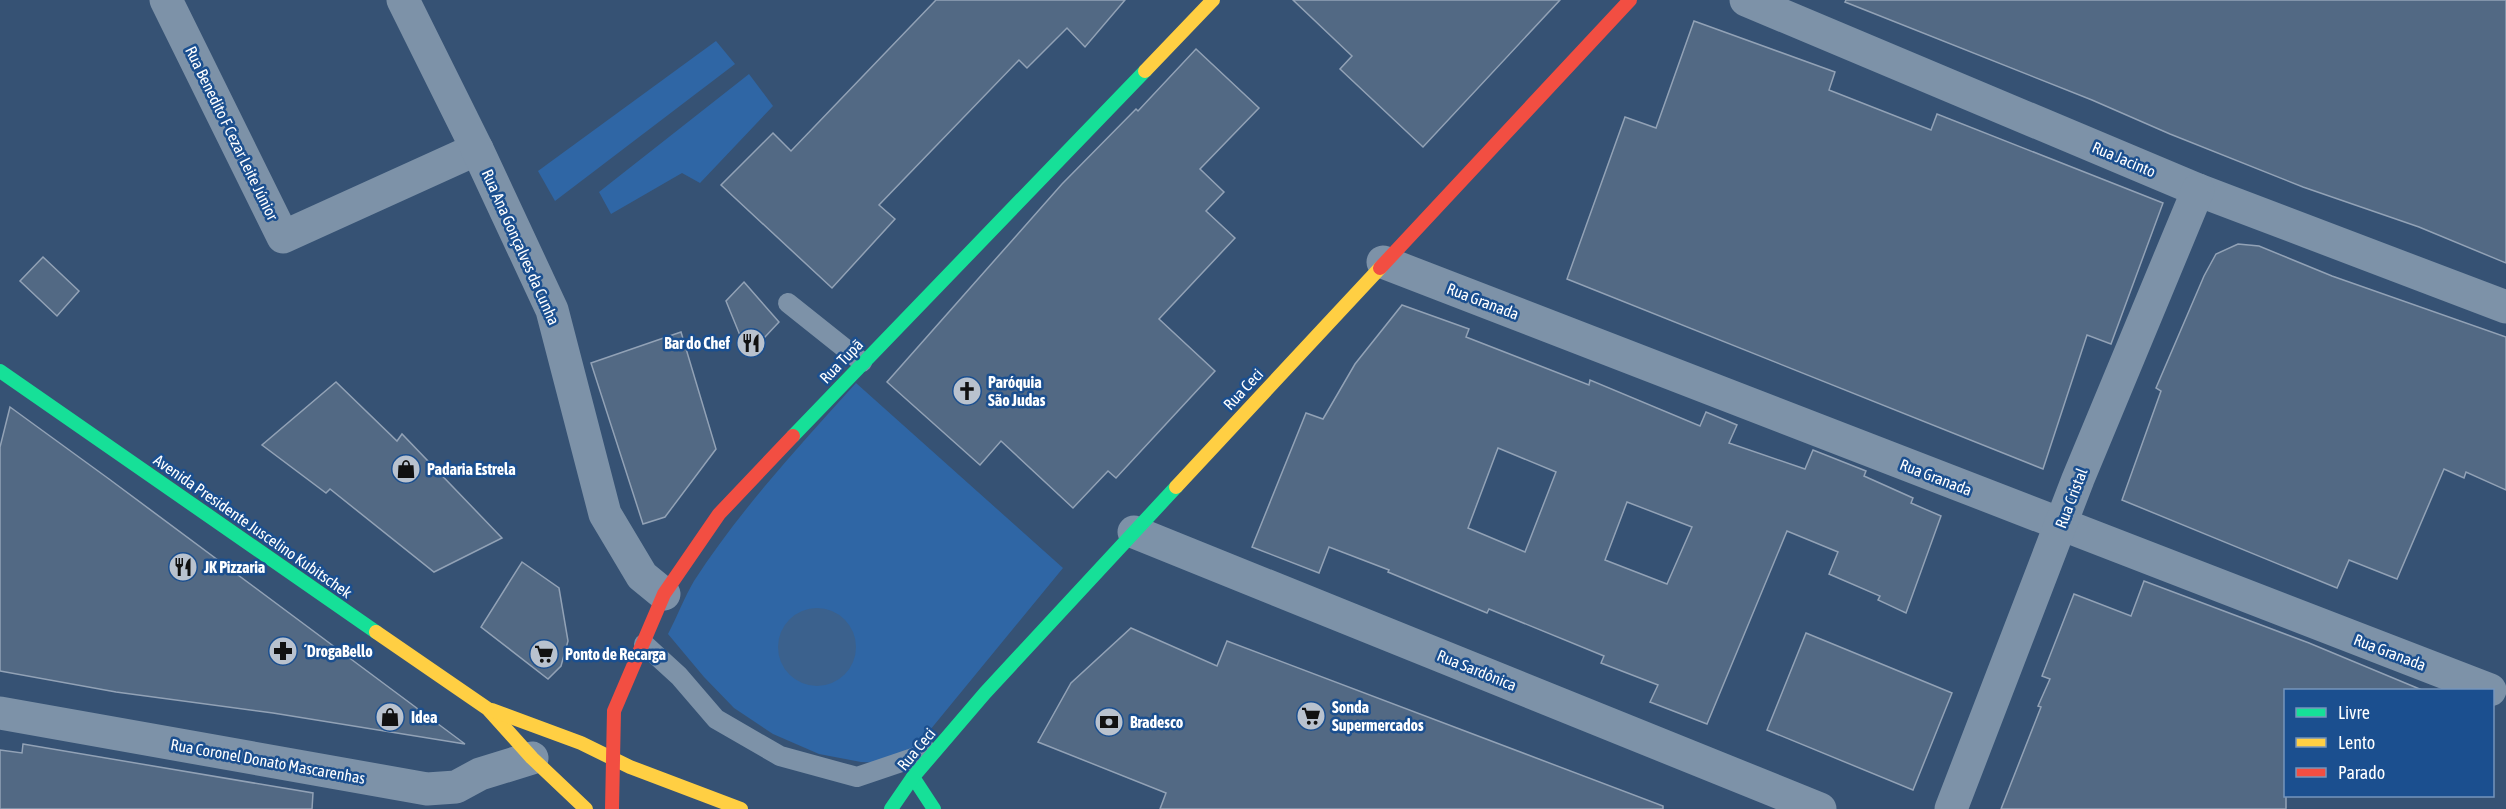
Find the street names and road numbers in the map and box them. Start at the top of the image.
street label: Rua Benedito F Cezar Leite Júnior [182,43,282,223]
street label: Rua Jacinto [2090,138,2158,180]
street label: Rua Ana Gonçalves da Cunha [478,166,563,328]
street label: Rua Granada [1444,279,1522,323]
street label: Rua Tupã [816,335,867,387]
street label: Rua Ceci [1220,365,1266,413]
street label: Avenida Presidente Juscelino Kubitschek [150,450,356,602]
street label: Rua Granada [1897,455,1975,499]
street label: Rua Cristal [2051,465,2091,531]
street label: Rua Granada [2351,630,2429,674]
street label: Rua Sardônica [1435,646,1519,694]
street label: Rua Ceci [893,724,939,774]
street label: Rua Coronel Donato Mascarenhas [169,735,367,787]

